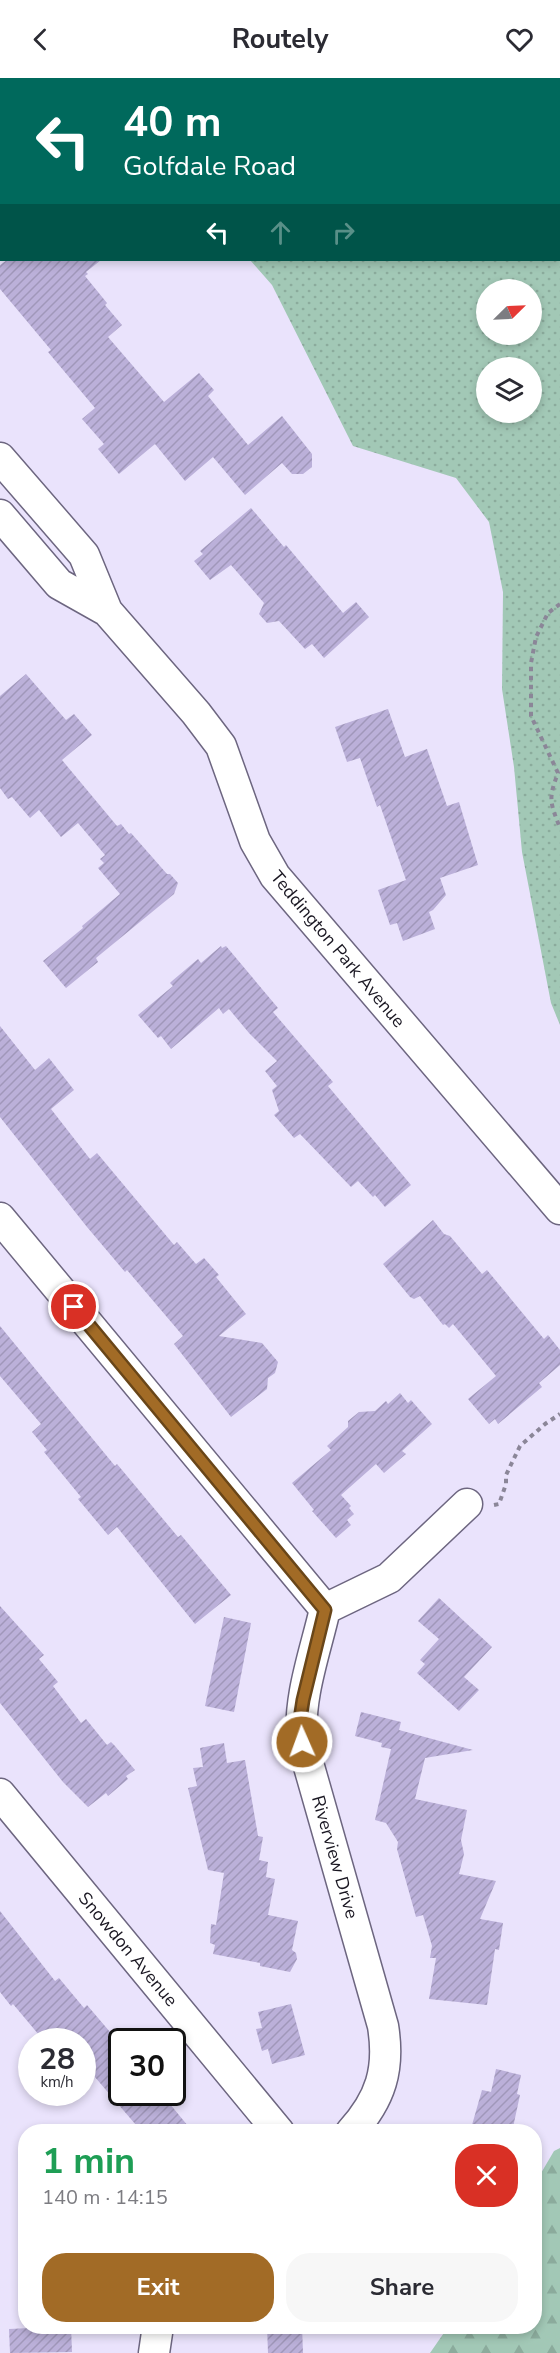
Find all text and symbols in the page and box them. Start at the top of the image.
text: Routely [232,21,328,58]
icon: back [24,23,57,56]
icon: heart [503,23,536,56]
text: 40 m [123,94,222,151]
icon: left [24,102,102,180]
text: Golfdale Road [123,148,296,185]
icon: left [201,216,234,249]
icon: ahead [264,216,297,249]
icon: right [327,216,360,249]
north arrow [476,279,542,345]
map controls [476,279,542,423]
button: layers [476,357,542,423]
street label: Teddington Park Avenue [265,865,411,1033]
pin [48,1281,99,1332]
icon: arrive [57,1290,90,1323]
position arrow [270,1710,334,1774]
street label: Riverview Drive [306,1793,364,1921]
street label: Snowdon Avenue [73,1887,183,2011]
speed limit sign: 30 [108,2028,186,2106]
text: 28 [39,2039,75,2080]
text: km/h [40,2072,74,2092]
text: 1 min [42,2137,135,2186]
button: close [455,2144,518,2207]
text: 140 m · 14:15 [42,2184,168,2211]
button: Exit [42,2253,274,2322]
button: Share [286,2253,518,2322]

